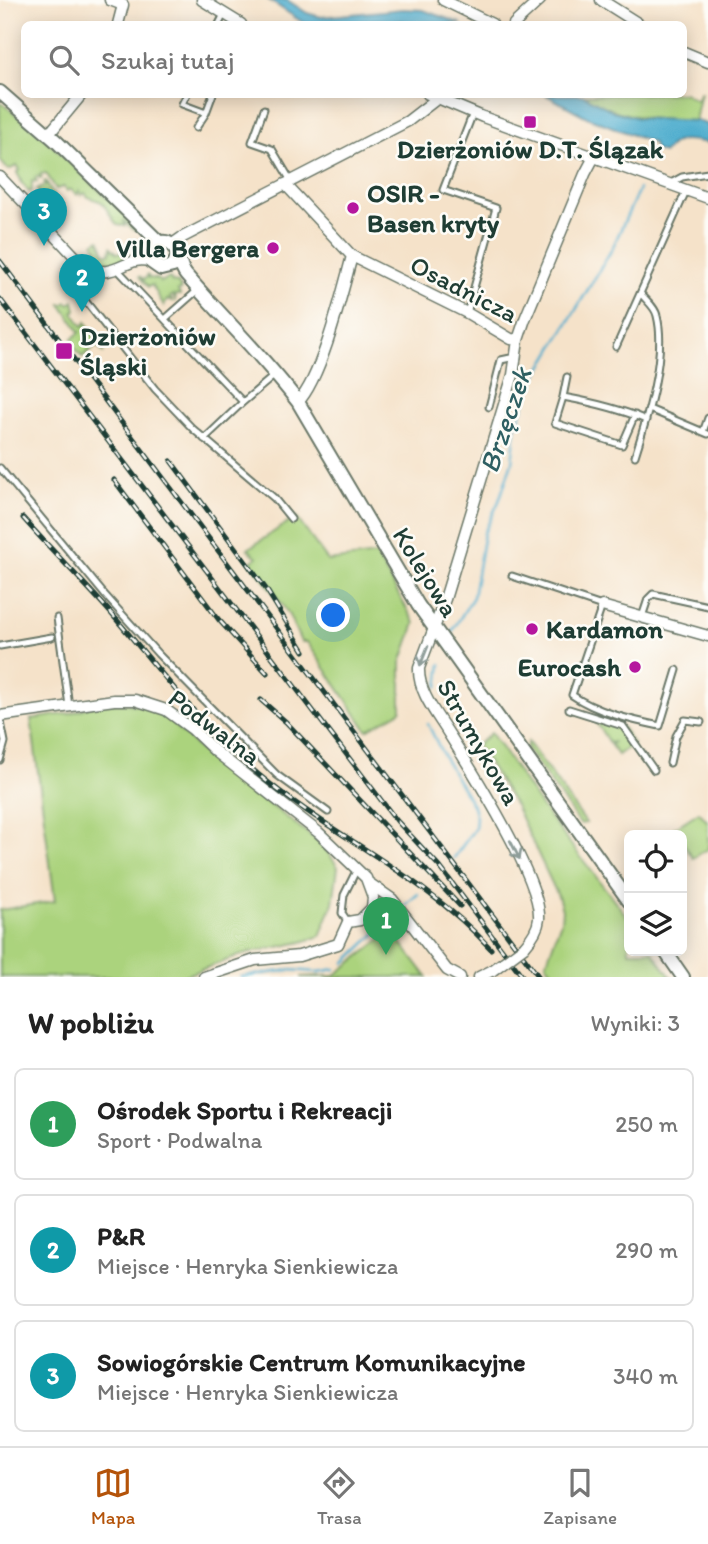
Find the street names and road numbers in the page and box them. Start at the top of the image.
street label: Osadnicza [405,248,524,330]
street label: Kolejowa [386,521,466,623]
street label: Strumykowa [430,673,528,811]
street label: Podwalna [162,682,268,773]

